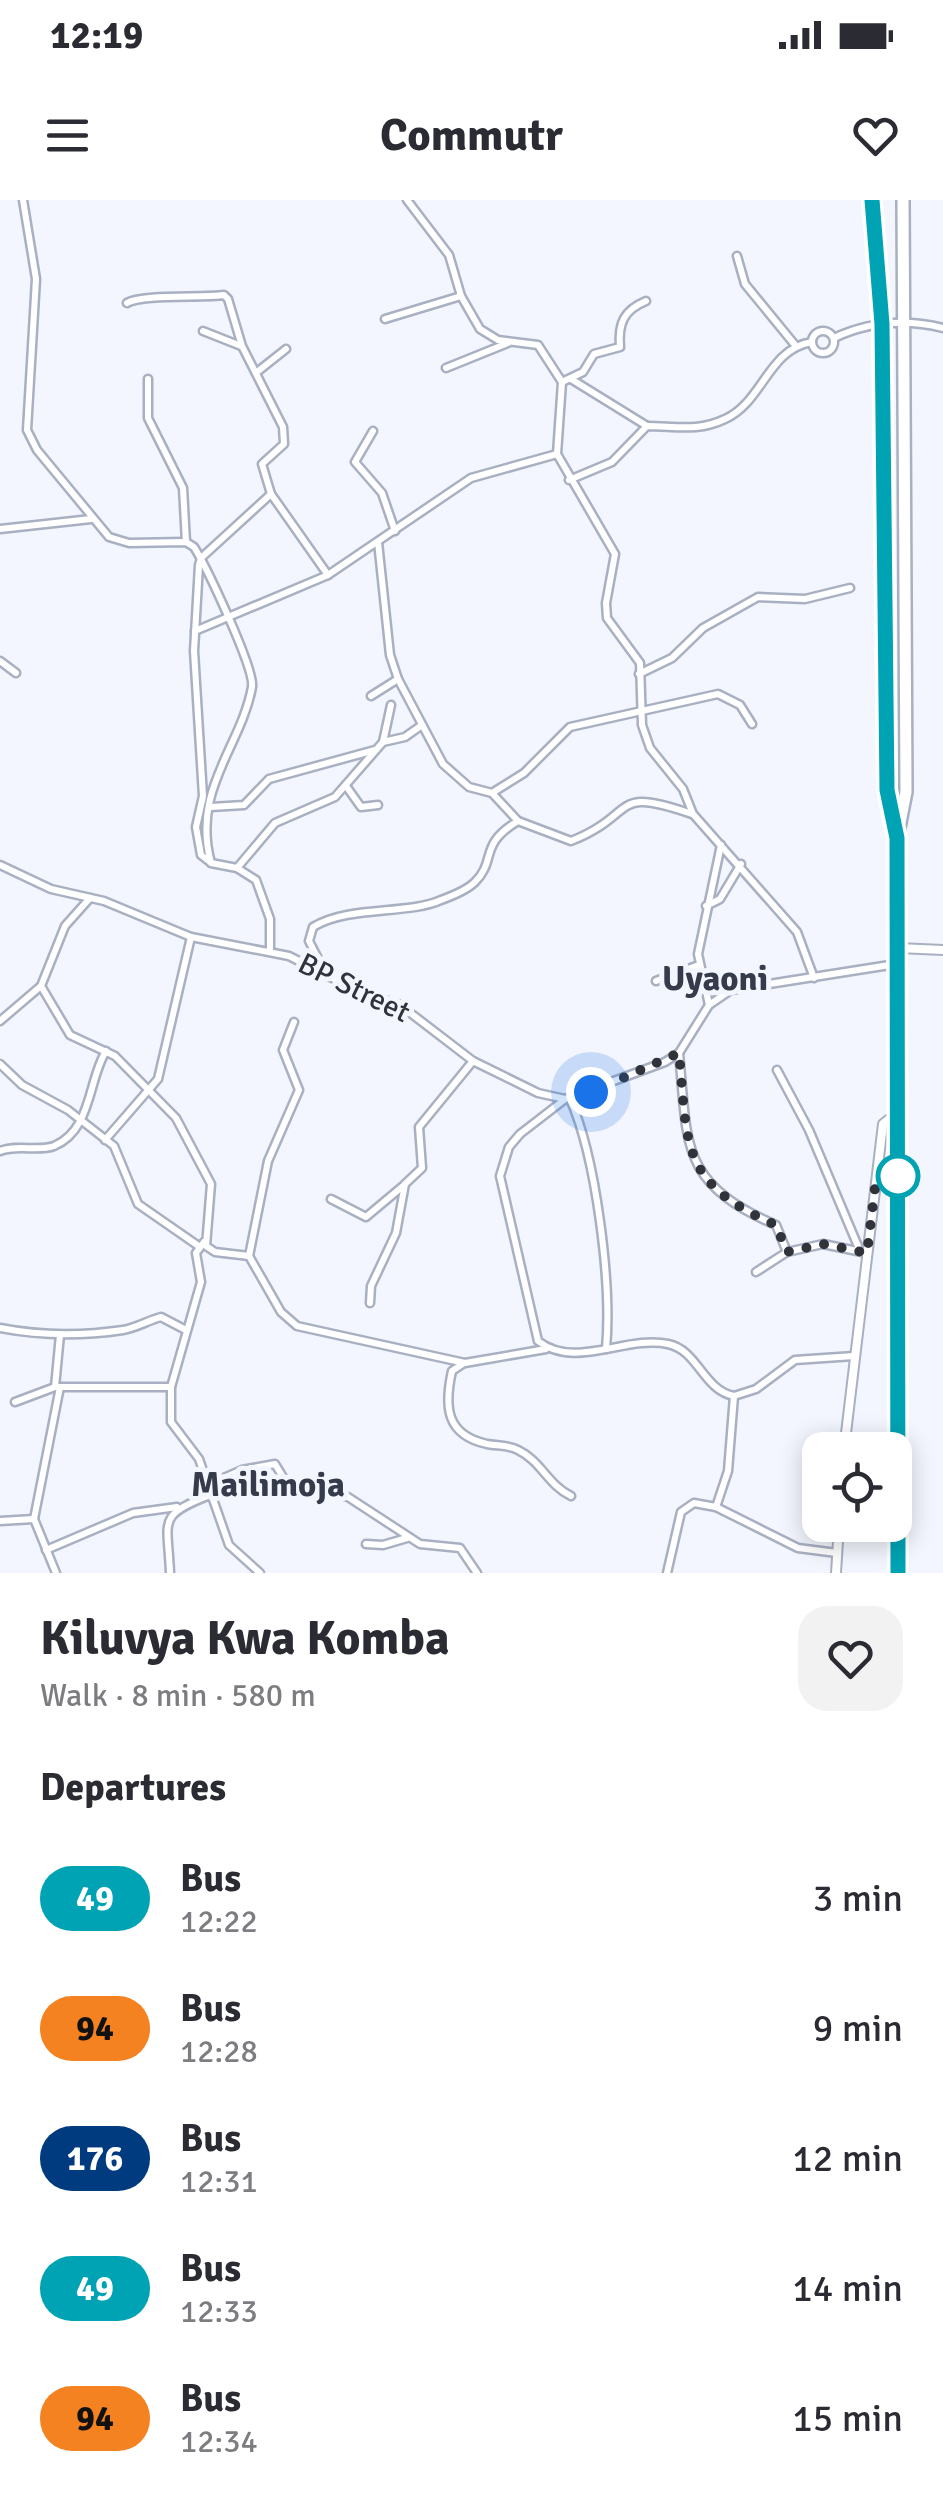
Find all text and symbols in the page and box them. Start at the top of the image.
text: 12:19 [50,12,143,59]
icon: menu [40,108,95,163]
text: Commutr [380,108,563,163]
icon: heart [848,108,903,163]
street label: BP Street [292,945,416,1031]
district label: Uyaoni [662,957,768,1000]
your location [566,1067,616,1117]
unlabelled marker [877,1155,919,1197]
map controls [802,1432,912,1542]
button: locate [802,1432,912,1542]
district label: Mailimoja [191,1463,345,1506]
button: heart [798,1606,903,1711]
text: Kiluvya Kwa Komba [40,1609,450,1668]
text: Walk · 8 min · 580 m [40,1676,316,1715]
text: Departures [40,1764,226,1811]
text: Bus [180,1855,241,1902]
text: 3 min [813,1875,903,1922]
text: 49 [76,1877,114,1920]
text: 12:22 [180,1902,258,1941]
text: Bus [180,1985,241,2032]
text: 9 min [813,2005,903,2052]
text: 94 [76,2007,114,2050]
text: 12:28 [180,2032,258,2071]
text: Bus [180,2115,241,2162]
text: 12 min [792,2135,903,2182]
text: 176 [67,2137,123,2180]
text: 12:31 [180,2162,258,2201]
text: Bus [180,2245,241,2292]
text: 14 min [792,2265,903,2312]
text: 49 [76,2267,114,2310]
text: 12:33 [180,2292,258,2331]
text: Bus [180,2375,241,2422]
text: 15 min [792,2395,903,2442]
text: 94 [76,2397,114,2440]
text: 12:34 [180,2422,258,2461]

